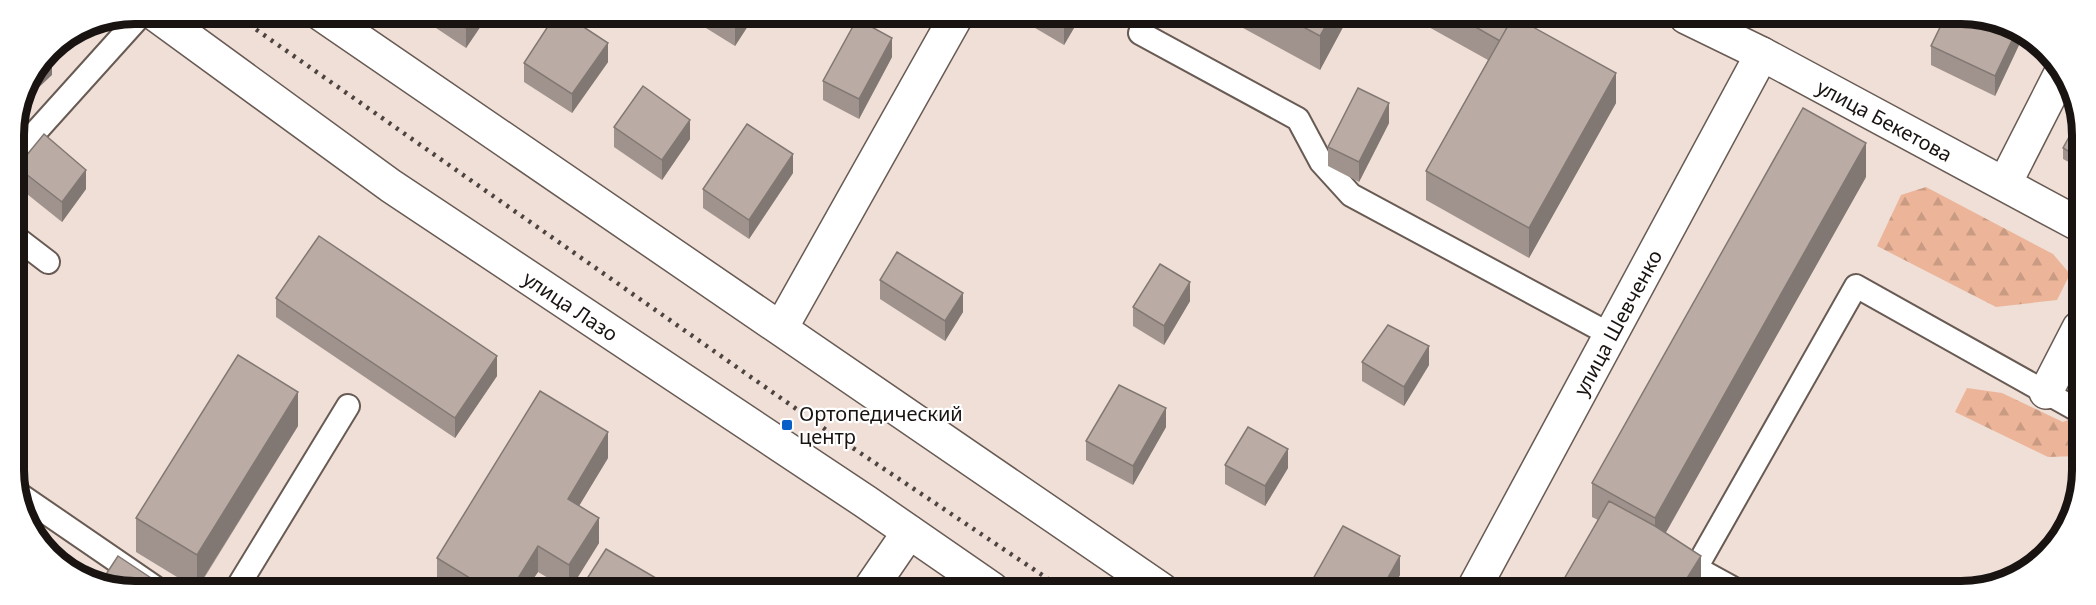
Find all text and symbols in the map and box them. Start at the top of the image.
street label: улица Бекетова [1813,73,1957,167]
street label: улица Шевченко [1567,245,1668,400]
street label: улица Лазо [518,264,624,347]
place label: Ортопедический центр [799,400,963,450]
marker: Ортопедический центр [780,418,794,432]

